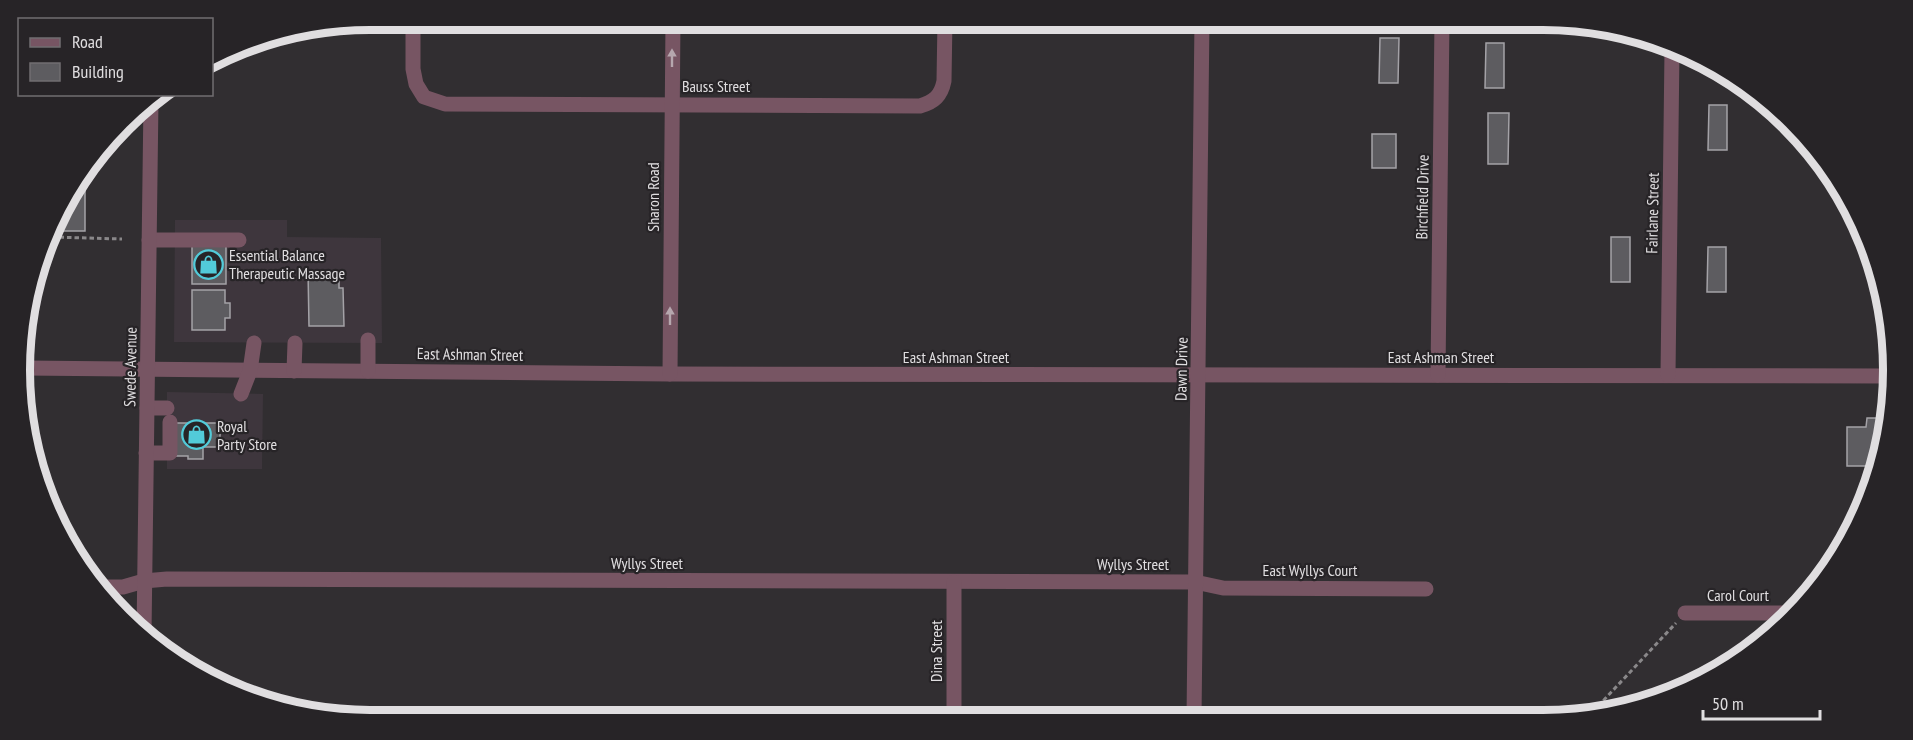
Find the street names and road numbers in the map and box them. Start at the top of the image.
street label: Bauss Street [682,76,751,96]
street label: Birchfield Drive [1411,154,1433,240]
street label: Sharon Road [643,162,663,232]
street label: Fairlane Street [1641,172,1663,254]
street label: Swede Avenue [119,327,141,407]
street label: Dawn Drive [1170,337,1192,401]
street label: East Ashman Street [417,343,524,365]
street label: East Ashman Street [903,347,1010,367]
street label: East Ashman Street [1388,347,1495,367]
street label: Wyllys Street [611,553,684,573]
street label: Wyllys Street [1097,554,1170,574]
street label: East Wyllys Court [1263,560,1358,580]
street label: Carol Court [1707,585,1770,605]
street label: Dina Street [926,619,946,682]

